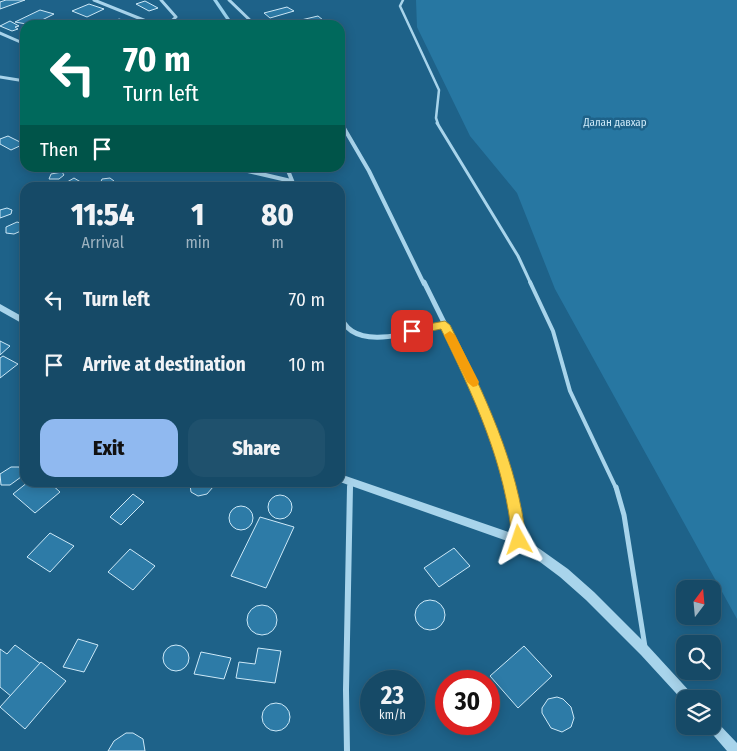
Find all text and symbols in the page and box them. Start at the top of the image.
text: 70 m [123,38,191,80]
icon: left [40,40,105,105]
text: Turn left [123,80,199,107]
park label: Далан давхар [582,116,647,129]
icon: arrive [88,135,116,163]
text: Then [40,138,78,161]
text: 11:54 [71,197,134,233]
text: 1 [191,197,204,233]
text: 80 [261,197,294,233]
text: Arrival [81,233,124,252]
text: min [185,233,210,252]
text: m [271,233,284,252]
icon: left [40,286,68,314]
text: Turn left [83,288,150,311]
text: 70 m [289,288,325,311]
pin [391,310,433,352]
icon: arrive [398,317,426,345]
icon: arrive [40,351,68,379]
text: Arrive at destination [83,353,246,376]
text: 10 m [289,353,325,376]
button: Exit [40,419,178,477]
button: Share [188,419,325,477]
position arrow [492,513,544,565]
north arrow [676,580,721,625]
map controls [676,580,721,735]
button: search [676,635,721,680]
speed limit sign: 30 [435,670,500,735]
text: 23 [381,681,404,711]
button: layers [676,690,721,735]
text: km/h [379,708,406,722]

